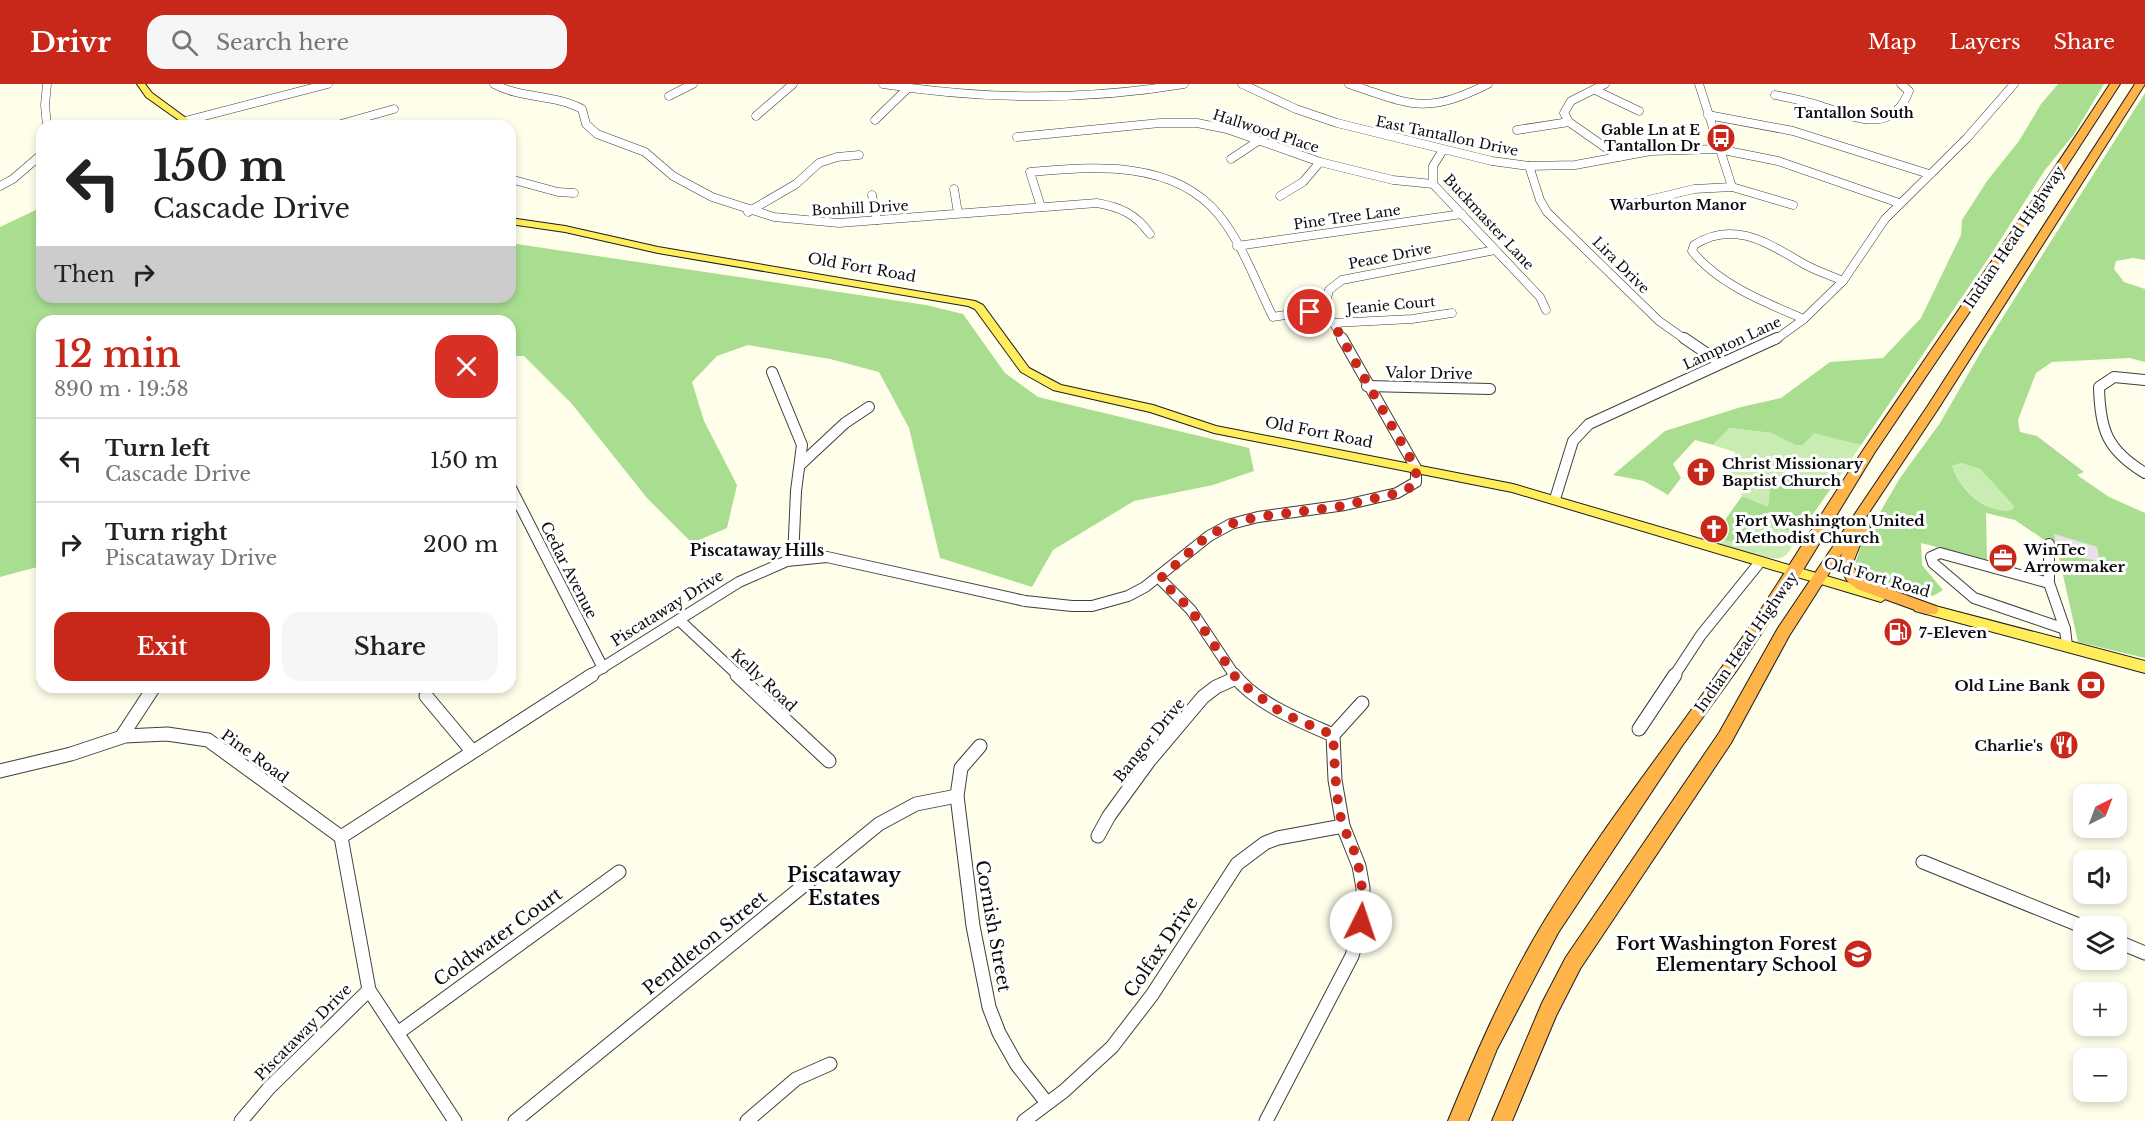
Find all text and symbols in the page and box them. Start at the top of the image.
search box [147,15,567,69]
text: Drivr [30,25,111,60]
icon: search [168,26,201,59]
text: Search here [216,29,349,56]
text: Map [1868,29,1917,55]
text: Layers [1950,29,2021,55]
text: Share [2054,29,2115,55]
district label: Tantallon South [1794,104,1914,122]
street label: Hallwood Place [1211,105,1321,157]
street label: East Tantallon Drive [1374,112,1520,160]
place label: Gable Ln at E Tantallon Dr [1601,121,1700,155]
bus stop icon: Gable Ln at E Tantallon Dr [1705,122,1737,154]
text: 150 m [153,140,286,192]
icon: left [54,144,132,222]
street label: Indian Head Highway [1959,162,2069,312]
street label: Buckmaster Lane [1440,170,1538,274]
text: Cascade Drive [153,192,350,225]
street label: Bonhill Drive [811,196,909,220]
district label: Warburton Manor [1609,196,1746,214]
street label: Pine Tree Lane [1292,201,1402,233]
street label: Lira Drive [1589,233,1653,297]
street label: Peace Drive [1347,239,1433,273]
street label: Old Fort Road [806,248,918,286]
icon: right [127,258,160,291]
text: Then [54,261,115,288]
pin [1284,286,1335,337]
street label: Jeanie Court [1344,292,1437,318]
icon: arrive [1293,295,1326,328]
street label: Lampton Lane [1680,312,1784,374]
text: 12 min [54,332,181,377]
button: close [435,335,498,398]
street label: Valor Drive [1384,363,1473,383]
text: 890 m · 19:58 [54,377,189,401]
street label: Old Fort Road [1263,412,1375,452]
text: Turn left [105,435,210,462]
icon: left [54,444,87,477]
text: 150 m [430,447,498,474]
place label: Christ Missionary Baptist Church [1722,454,1864,490]
church icon: Christ Missionary Baptist Church [1685,456,1717,488]
text: Cascade Drive [105,462,251,486]
place label: Fort Washington United Methodist Church [1735,511,1925,547]
church icon: Fort Washington United Methodist Church [1698,513,1730,545]
street label: Cedar Avenue [536,518,602,622]
text: Turn right [105,519,227,546]
icon: right [54,528,87,561]
text: 200 m [423,531,498,558]
district label: Piscataway Hills [690,540,824,560]
place label: WinTec Arrowmaker [2023,540,2125,576]
office icon: WinTec Arrowmaker [1987,542,2019,574]
text: Piscataway Drive [105,546,277,570]
street label: Old Fort Road [1822,553,1932,601]
street label: Piscataway Drive [607,566,727,650]
street label: Indian Head Highway [1690,567,1802,716]
button: Exit [54,612,270,681]
button: Share [282,612,498,681]
fuel station icon: 7-Eleven [1882,616,1914,648]
place label: 7-Eleven [1919,623,1987,642]
street label: Kelly Road [727,645,801,715]
bank icon: Old Line Bank [2075,669,2107,701]
place label: Old Line Bank [1954,676,2071,695]
street label: Bangor Drive [1109,694,1189,786]
street label: Pine Road [218,725,292,787]
restaurant icon: Charlie's [2048,729,2080,761]
place label: Charlie's [1975,736,2043,755]
north arrow [2073,784,2127,838]
map controls [2073,784,2127,1102]
button: sound [2073,850,2127,904]
street label: Cornish Street [971,859,1015,994]
district label: Piscataway Estates [787,863,902,910]
street label: Coldwater Court [430,883,567,991]
street label: Pendleton Street [639,886,772,1000]
position arrow [1329,890,1393,954]
street label: Colfax Drive [1119,892,1203,1002]
button: layers [2073,916,2127,970]
place label: Fort Washington Forest Elementary School [1616,933,1838,976]
school or university icon: Fort Washington Forest Elementary School [1842,938,1874,970]
street label: Piscataway Drive [251,980,355,1084]
button: + [2073,982,2127,1036]
button: − [2073,1048,2127,1102]

